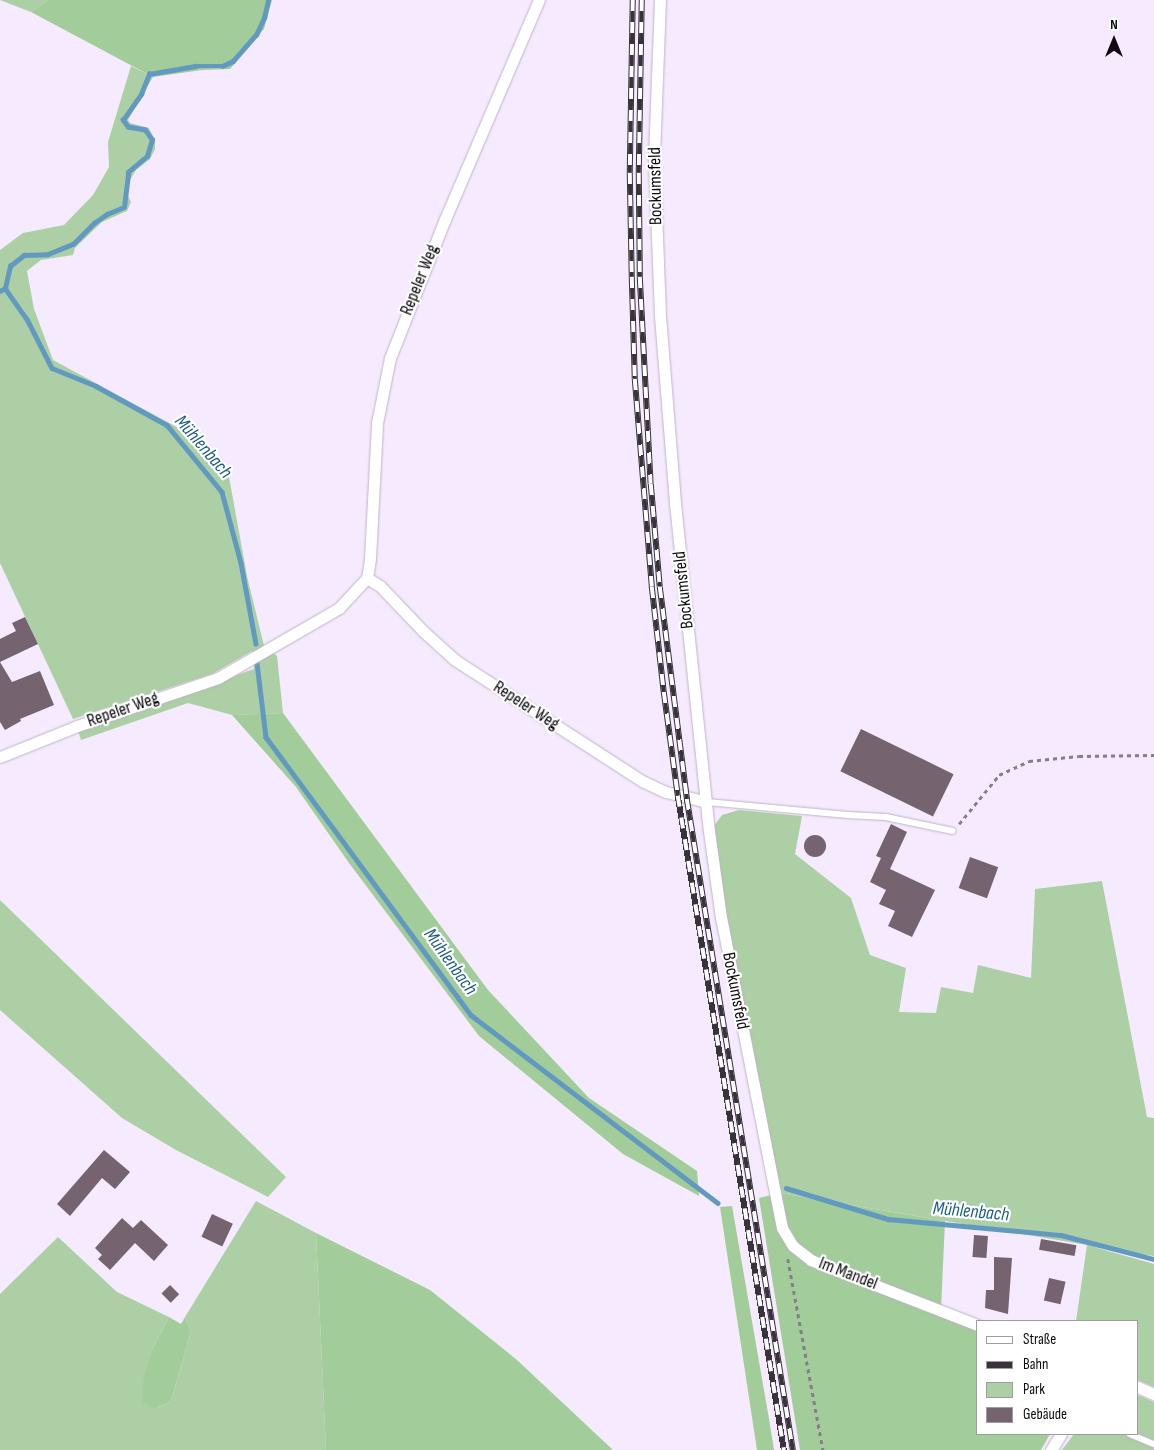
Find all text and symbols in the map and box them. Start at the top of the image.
north arrow [1089,15,1139,65]
text: N [1110,16,1118,33]
street label: Bockumsfeld [645,147,667,225]
street label: Repeler Weg [396,241,444,319]
water label: Mühlenbach [169,411,237,483]
street label: Bockumsfeld [669,550,699,630]
street label: Repeler Weg [489,677,563,735]
street label: Repeler Weg [84,688,162,732]
water label: Mühlenbach [418,924,482,1000]
street label: Bockumsfeld [717,951,753,1031]
water label: Mühlenbach [932,1197,1010,1227]
street label: Im Mandel [815,1253,881,1295]
legend [976,1320,1139,1435]
text: Straße [1023,1330,1056,1349]
text: Bahn [1023,1355,1048,1374]
text: Park [1023,1380,1045,1399]
text: Gebäude [1023,1405,1067,1424]

